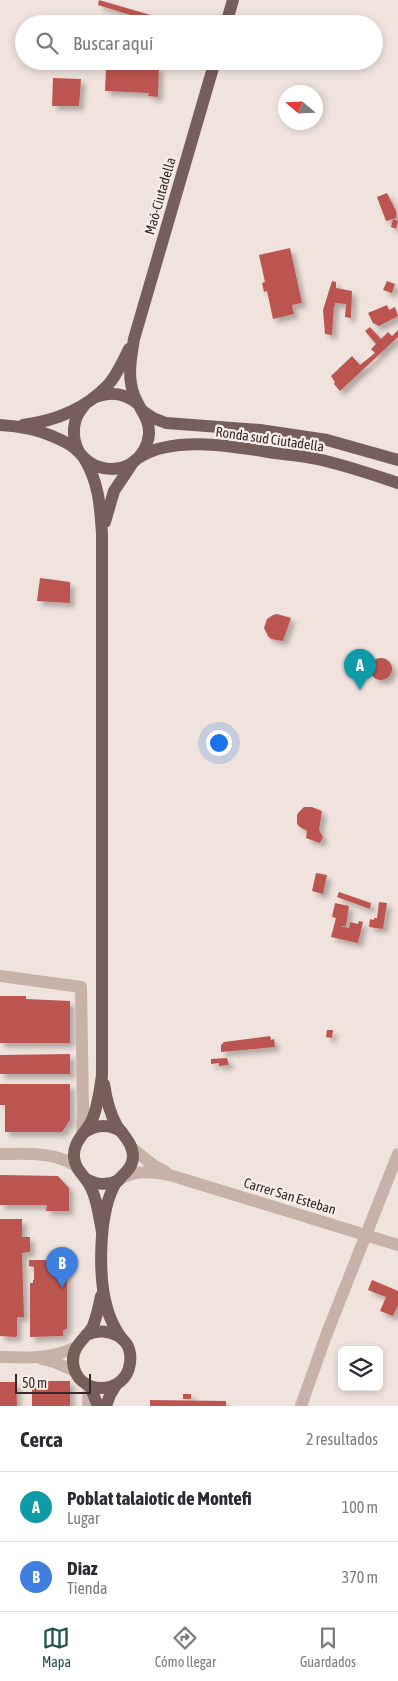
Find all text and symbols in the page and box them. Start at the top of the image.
search box [15,15,383,70]
icon: search [33,29,61,57]
text: Buscar aquí [73,32,153,54]
north arrow [278,85,323,130]
street label: Maó-Ciutadella [141,155,179,237]
street label: Ronda sud Ciutadella [215,423,325,455]
pin: A [344,649,376,690]
your location [206,730,232,756]
street label: Carrer San Esteban [242,1174,338,1218]
pin: B [46,1247,78,1288]
map controls [338,1346,383,1391]
button: layers [338,1346,383,1391]
scale bar [15,1371,91,1394]
text: 50 m [22,1375,47,1391]
text: Cerca [20,1427,63,1451]
text: 2 resultados [306,1430,378,1448]
text: Poblat talaiotic de Montefi [67,1487,252,1509]
text: A [32,1498,40,1516]
text: 100 m [342,1498,378,1516]
text: Lugar [67,1509,100,1527]
text: Diaz [67,1557,98,1579]
text: B [32,1568,40,1586]
text: 370 m [342,1568,378,1586]
text: Tienda [67,1579,107,1597]
tab: Mapa [42,1624,71,1670]
tab: Cómo llegar [155,1624,216,1670]
tab: Guardados [300,1624,356,1670]

